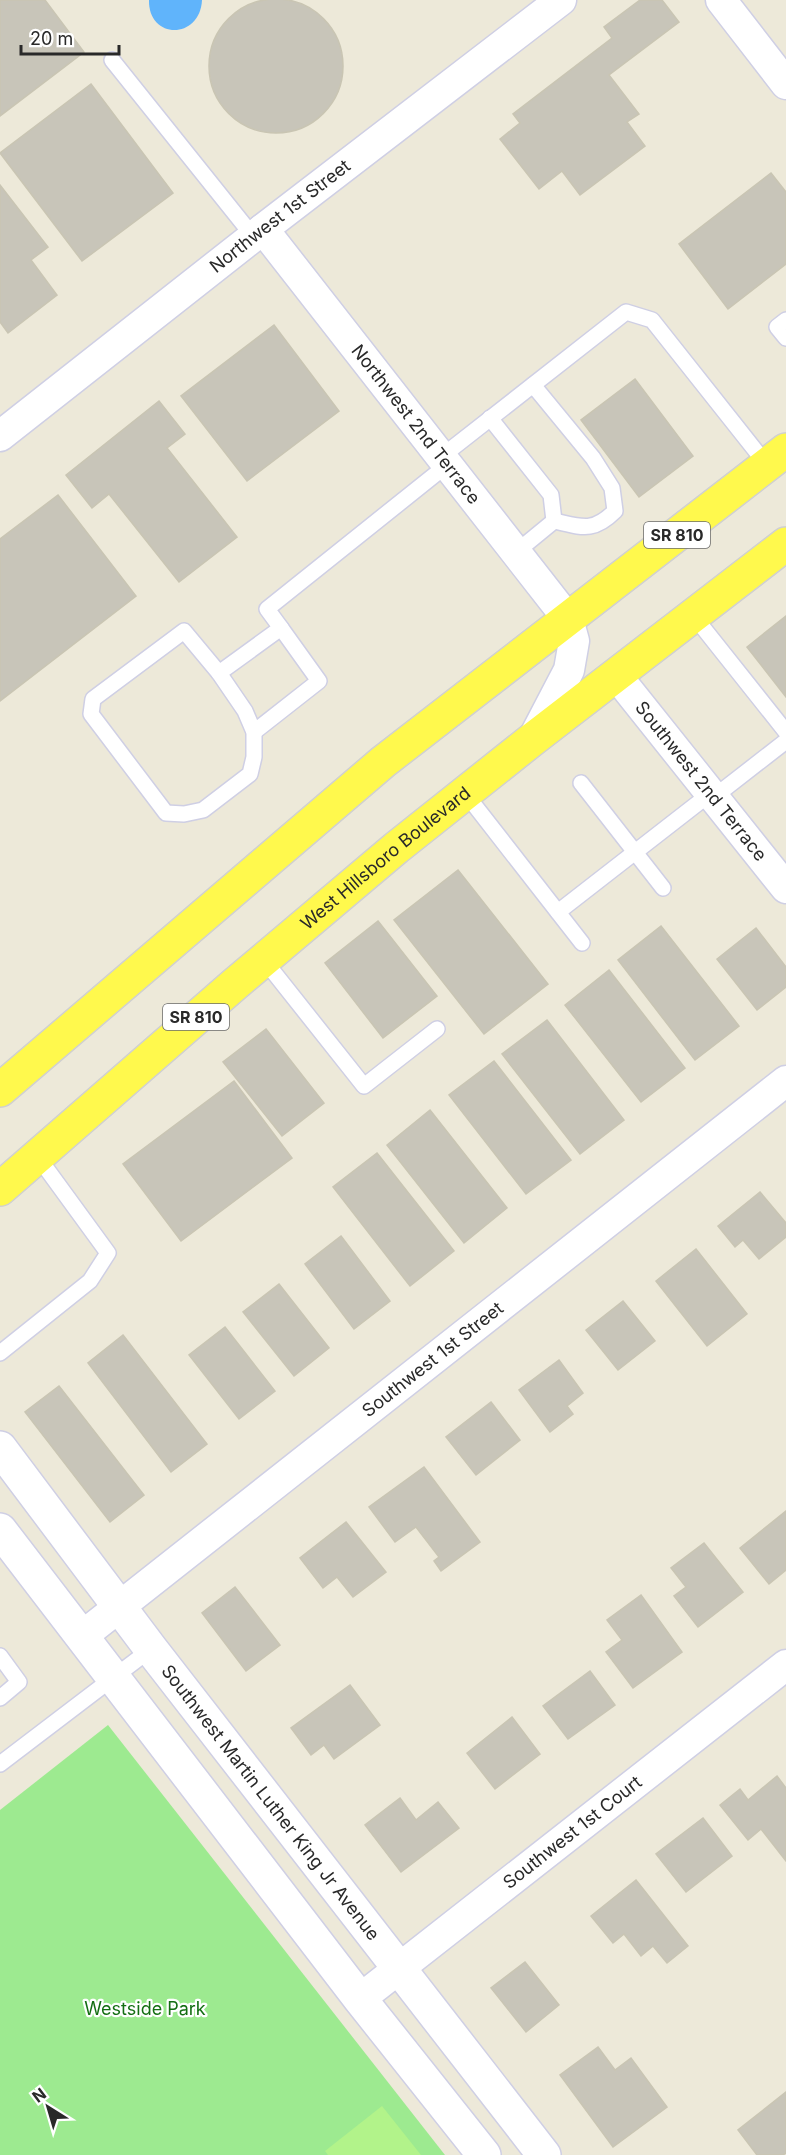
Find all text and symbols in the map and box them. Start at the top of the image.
scale bar [21,18,118,56]
text: 20 m [30,28,73,49]
street label: Northwest 1st Street [205,155,354,277]
street label: Northwest 2nd Terrace [347,340,485,508]
road number: SR 810 [644,522,710,548]
street label: Southwest 2nd Terrace [631,697,771,865]
street label: West Hillsboro Boulevard [296,782,474,934]
road number: SR 810 [163,1004,229,1030]
street label: Southwest 1st Street [358,1297,507,1421]
street label: Southwest Martin Luther King Jr Avenue [157,1661,384,1944]
street label: Southwest 1st Court [499,1771,646,1893]
park label: Westside Park [84,1998,206,2019]
north arrow [18,2077,78,2137]
text: N [28,2083,50,2107]

